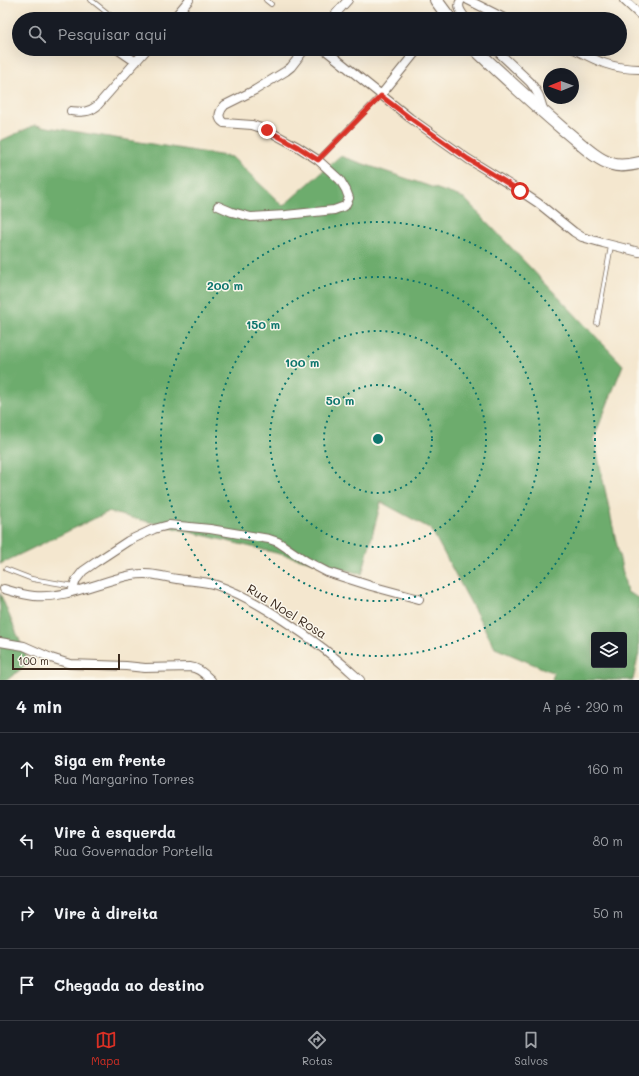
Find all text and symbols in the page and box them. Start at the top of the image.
search box [12,12,627,56]
icon: search [26,23,48,45]
text: Pesquisar aqui [58,24,167,44]
north arrow [543,68,579,104]
route end [258,121,276,139]
route start [511,182,529,200]
text: 200 m [207,277,243,293]
text: 150 m [246,316,280,332]
text: 100 m [285,354,319,370]
text: 50 m [326,392,354,408]
centre of rings [371,432,385,446]
street label: Rua Noel Rosa [244,579,330,642]
map controls [591,632,627,668]
button: layers [591,632,627,668]
scale bar [12,652,120,671]
text: 100 m [18,653,49,668]
text: 4 min [16,695,62,717]
text: A pé · 290 m [542,698,623,715]
text: Siga em frente [54,750,166,770]
icon: ahead [16,758,38,780]
text: 160 m [587,760,623,777]
text: Rua Margarino Torres [54,770,194,787]
text: Vire à esquerda [54,822,176,842]
icon: left [16,830,38,852]
text: 80 m [593,832,623,849]
text: Rua Governador Portella [54,842,213,859]
icon: right [16,902,38,924]
text: Vire à direita [54,903,158,923]
text: 50 m [593,904,623,921]
icon: arrive [16,974,38,996]
text: Chegada ao destino [54,975,204,995]
tab: Mapa [91,1029,120,1068]
tab: Rotas [302,1029,333,1068]
tab: Salvos [515,1029,548,1068]

